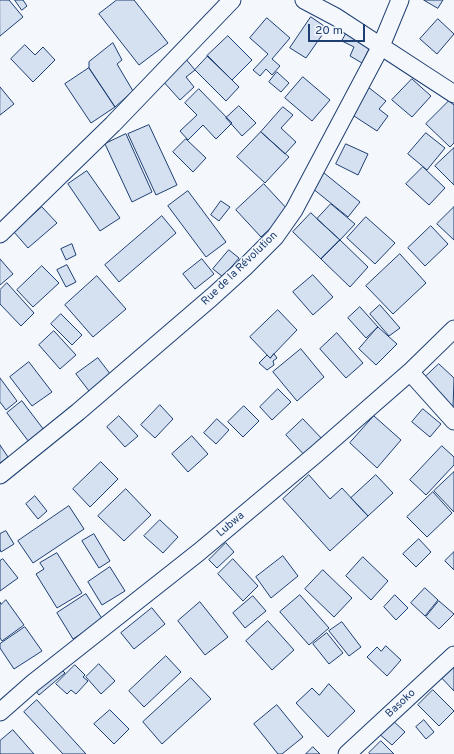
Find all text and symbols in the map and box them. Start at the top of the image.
scale bar [310,16,367,42]
text: 20 m [315,23,343,39]
street label: Rue de la Révolution [199,229,281,309]
street label: Lubwa [215,510,247,540]
street label: Basoko [383,687,419,721]

